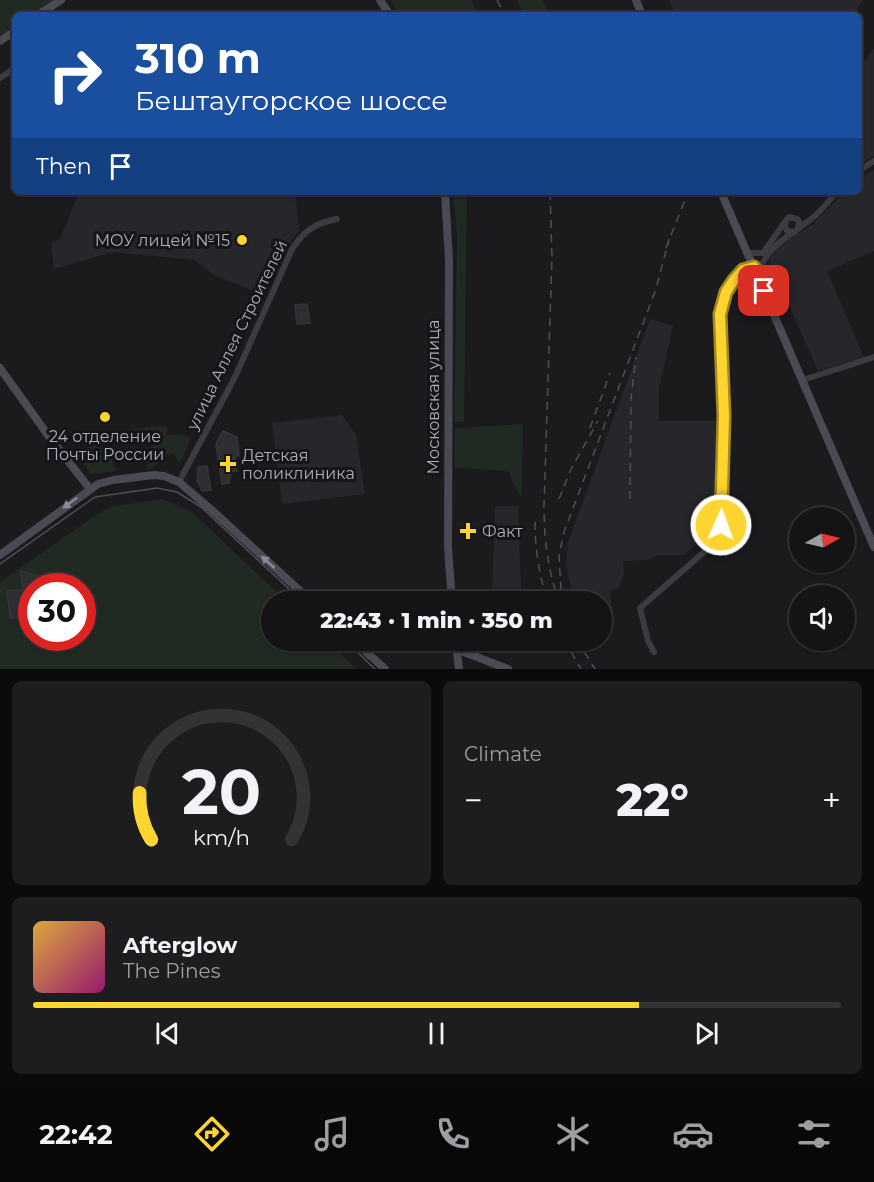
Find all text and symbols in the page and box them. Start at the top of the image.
text: 310 m [135,32,261,84]
icon: right [36,36,114,114]
text: Бештаугорское шоссе [135,84,448,117]
icon: arrive [104,150,137,183]
text: Then [36,153,92,180]
place label: МОУ лицей №15 [95,231,230,250]
marker: МОУ лицей №15 [235,233,249,247]
street label: улица Аллея Строителей [182,237,291,434]
pin [738,265,789,316]
icon: arrive [747,274,780,307]
street label: Московская улица [424,320,443,474]
marker: 24 отделение Почты России [98,410,112,424]
place label: 24 отделение Почты России [46,427,164,464]
place label: Детская поликлиника [242,446,355,483]
marker: Детская поликлиника [219,455,237,473]
position arrow [689,493,753,557]
one-way arrow [62,497,78,510]
north arrow [789,507,855,573]
map controls [789,507,855,651]
marker: Факт [459,522,477,540]
place label: Факт [482,522,523,541]
one-way arrow [261,555,276,569]
speed limit sign: 30 [18,573,96,651]
button: sound [789,585,855,651]
text: 22:43 · 1 min · 350 m [320,607,553,634]
text: Climate [464,742,542,766]
text: 20 [182,754,261,830]
text: 22° [616,772,689,827]
text: − [464,780,483,820]
text: + [822,780,841,820]
text: km/h [193,824,250,850]
text: Afterglow [123,932,237,959]
text: The Pines [123,959,220,983]
icon: previous [151,1017,184,1050]
icon: pause [420,1017,453,1050]
icon: next [690,1017,723,1050]
icon: directions [191,1113,233,1155]
icon: music [311,1113,353,1155]
icon: phone [432,1113,474,1155]
icon: climate [552,1113,594,1155]
icon: car [672,1113,714,1155]
icon: filters [793,1113,835,1155]
text: 22:42 [39,1118,113,1151]

